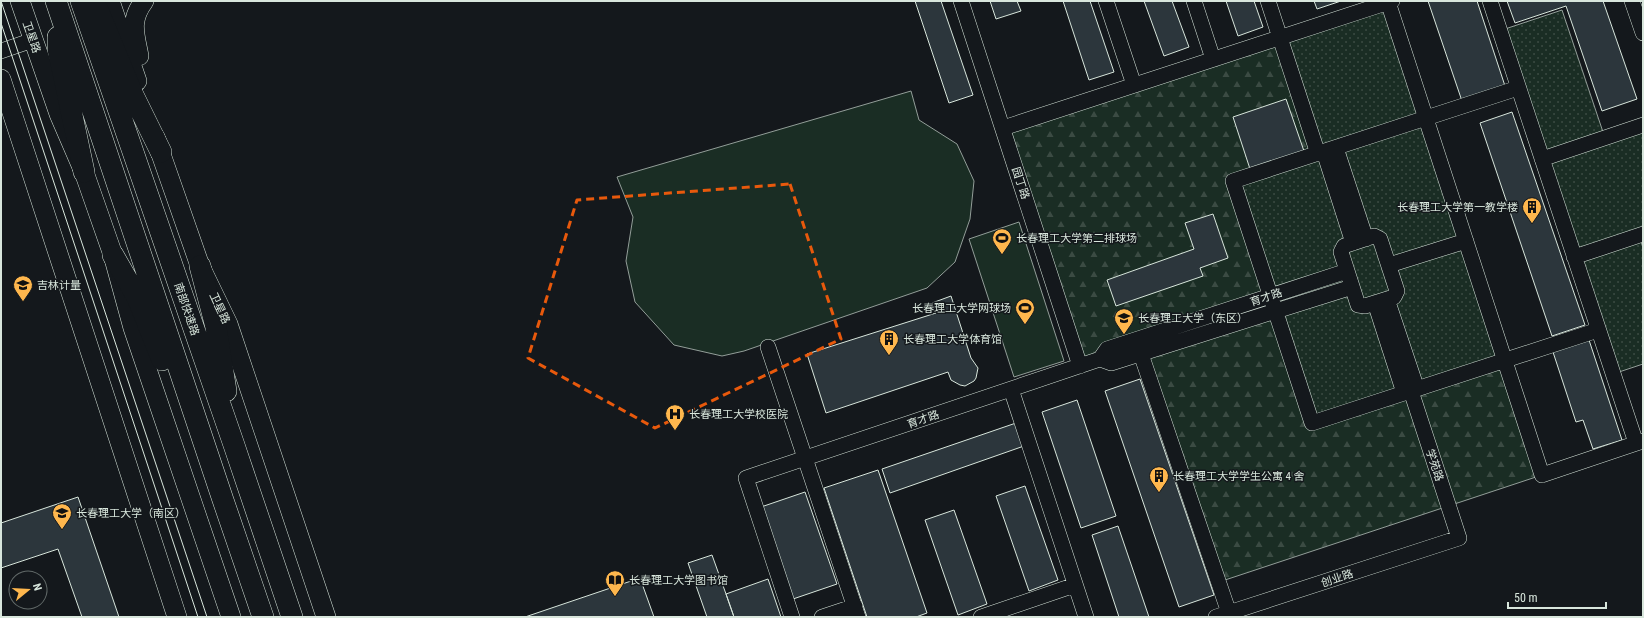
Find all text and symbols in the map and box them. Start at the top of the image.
street label: 卫星路 [20,19,43,55]
street label: 园丁路 [1009,165,1032,201]
building icon: 长春理工大学第一教学楼 [1521,196,1543,224]
place label: 长春理工大学第一教学楼 [1397,201,1518,214]
sports icon: 长春理工大学第二排球场 [991,227,1013,255]
place label: 长春理工大学第二排球场 [1016,232,1137,245]
school or university icon: 吉林计量 [12,274,34,302]
place label: 吉林计量 [37,279,81,292]
street label: 南部快速路 [171,281,202,337]
street label: 育才路 [1248,286,1284,309]
street label: 卫星路 [207,291,232,326]
sports icon: 长春理工大学网球场 [1014,297,1036,325]
place label: 长春理工大学网球场 [912,302,1011,315]
school or university icon: 长春理工大学（东区） [1113,307,1135,335]
place label: 长春理工大学（东区） [1138,312,1248,325]
building icon: 长春理工大学体育馆 [878,328,900,356]
place label: 长春理工大学体育馆 [903,333,1002,346]
hospital icon: 长春理工大学校医院 [664,403,686,431]
place label: 长春理工大学校医院 [689,408,788,421]
street label: 育才路 [905,408,941,431]
street label: 学苑路 [1423,447,1446,483]
building icon: 长春理工大学学生公寓 4 舍 [1148,465,1170,493]
place label: 长春理工大学学生公寓 4 舍 [1173,470,1304,483]
school or university icon: 长春理工大学（南区） [51,502,73,530]
place label: 长春理工大学（南区） [76,507,186,520]
street label: 创业路 [1319,567,1355,590]
library icon: 长春理工大学图书馆 [604,569,626,597]
north arrow [8,570,48,610]
place label: 长春理工大学图书馆 [629,574,728,587]
text: N [30,582,44,593]
scale bar [1508,584,1606,610]
text: 50 m [1514,591,1538,605]

